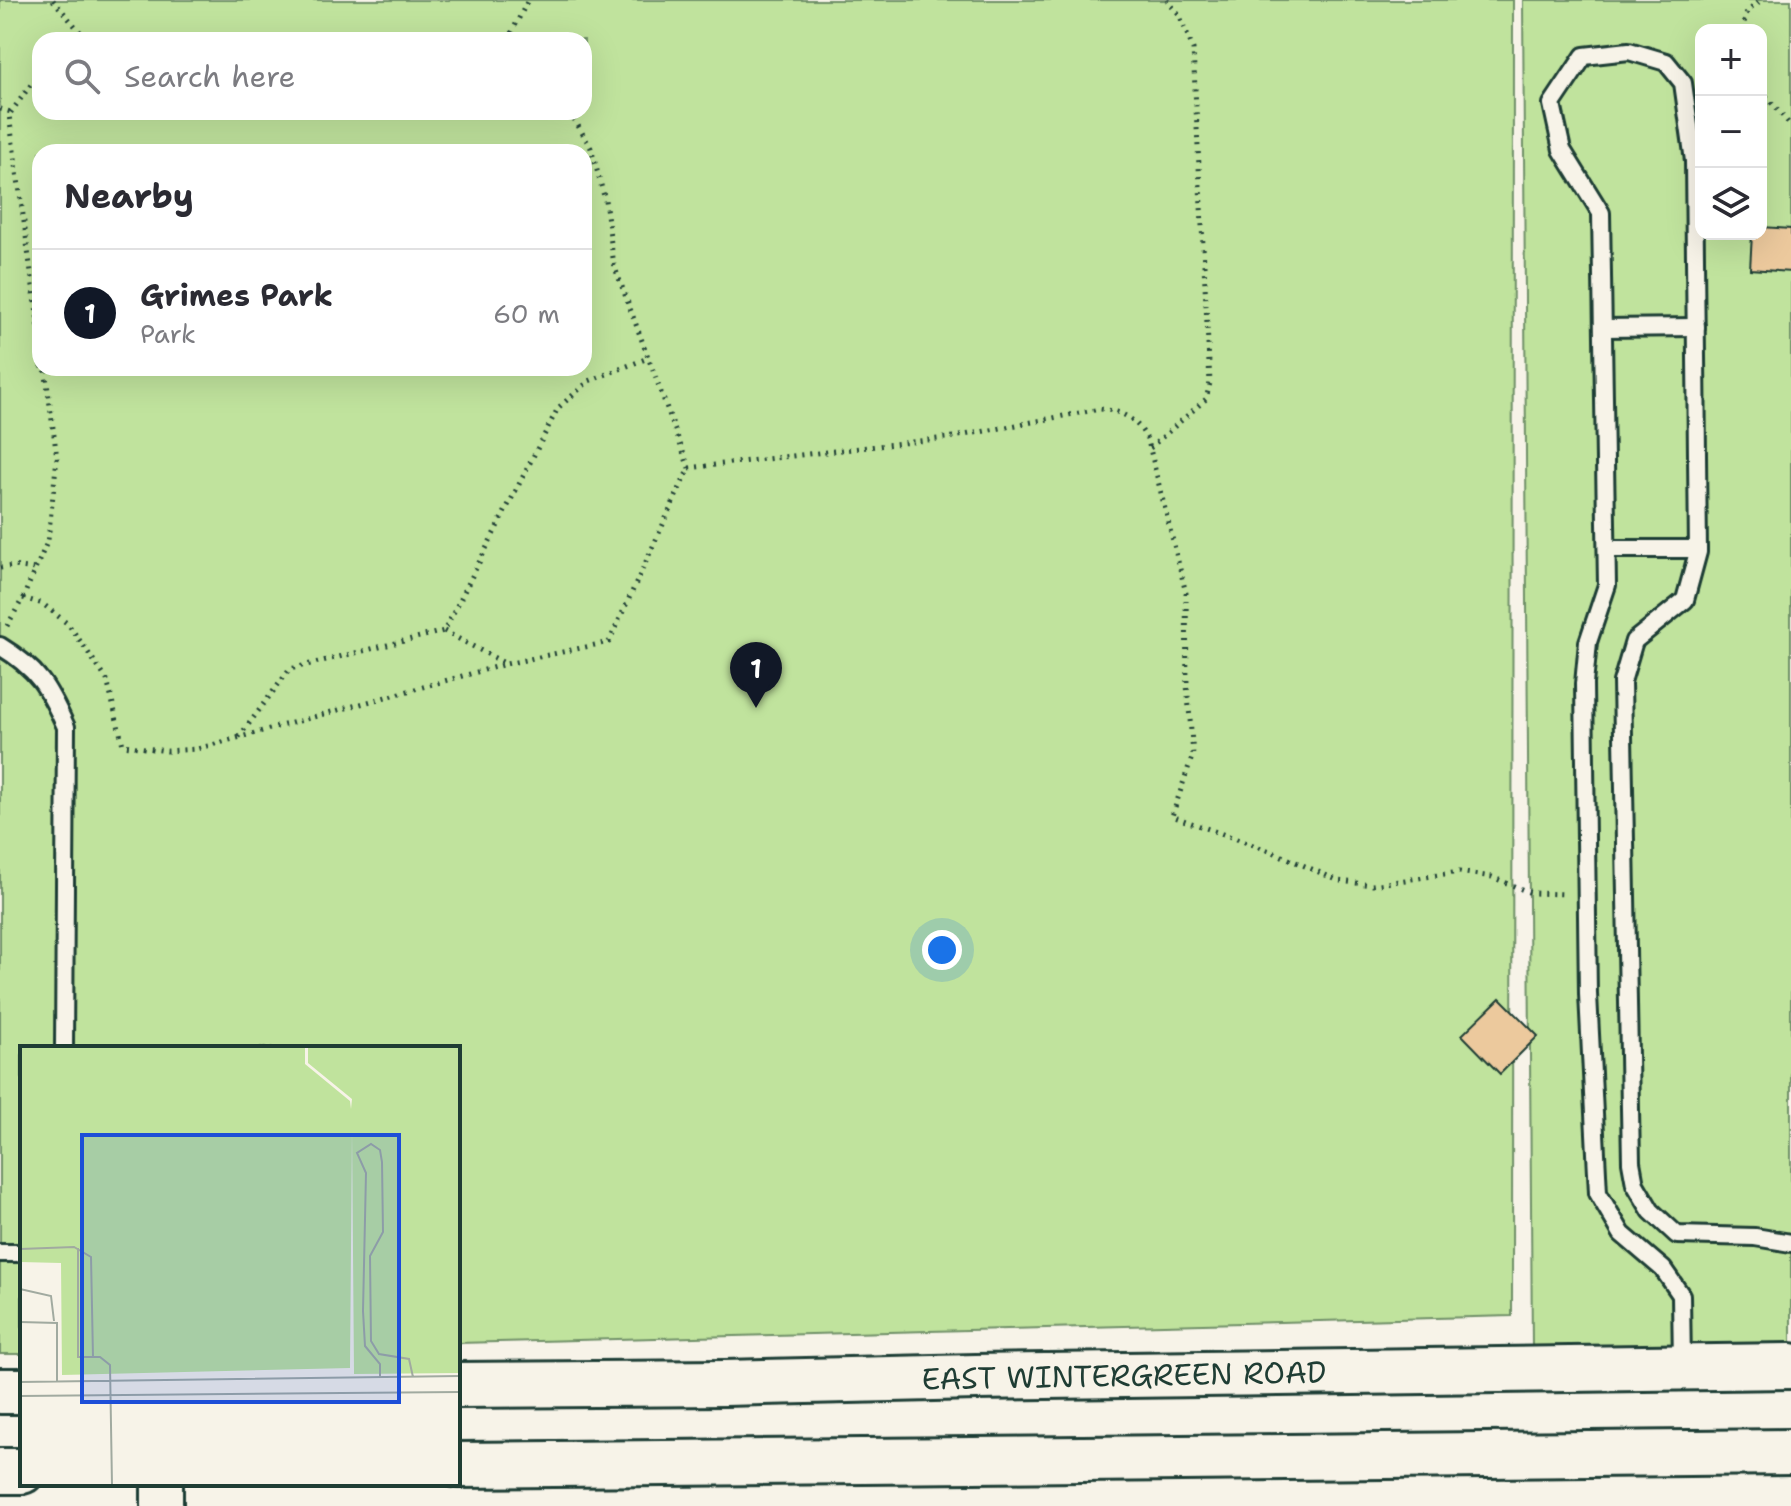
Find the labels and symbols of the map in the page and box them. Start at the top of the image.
pin: 1 [730,642,782,708]
your location [922,930,962,970]
inset map [20,1046,460,1486]
street label: EAST WINTERGREEN ROAD [921,1351,1327,1400]

